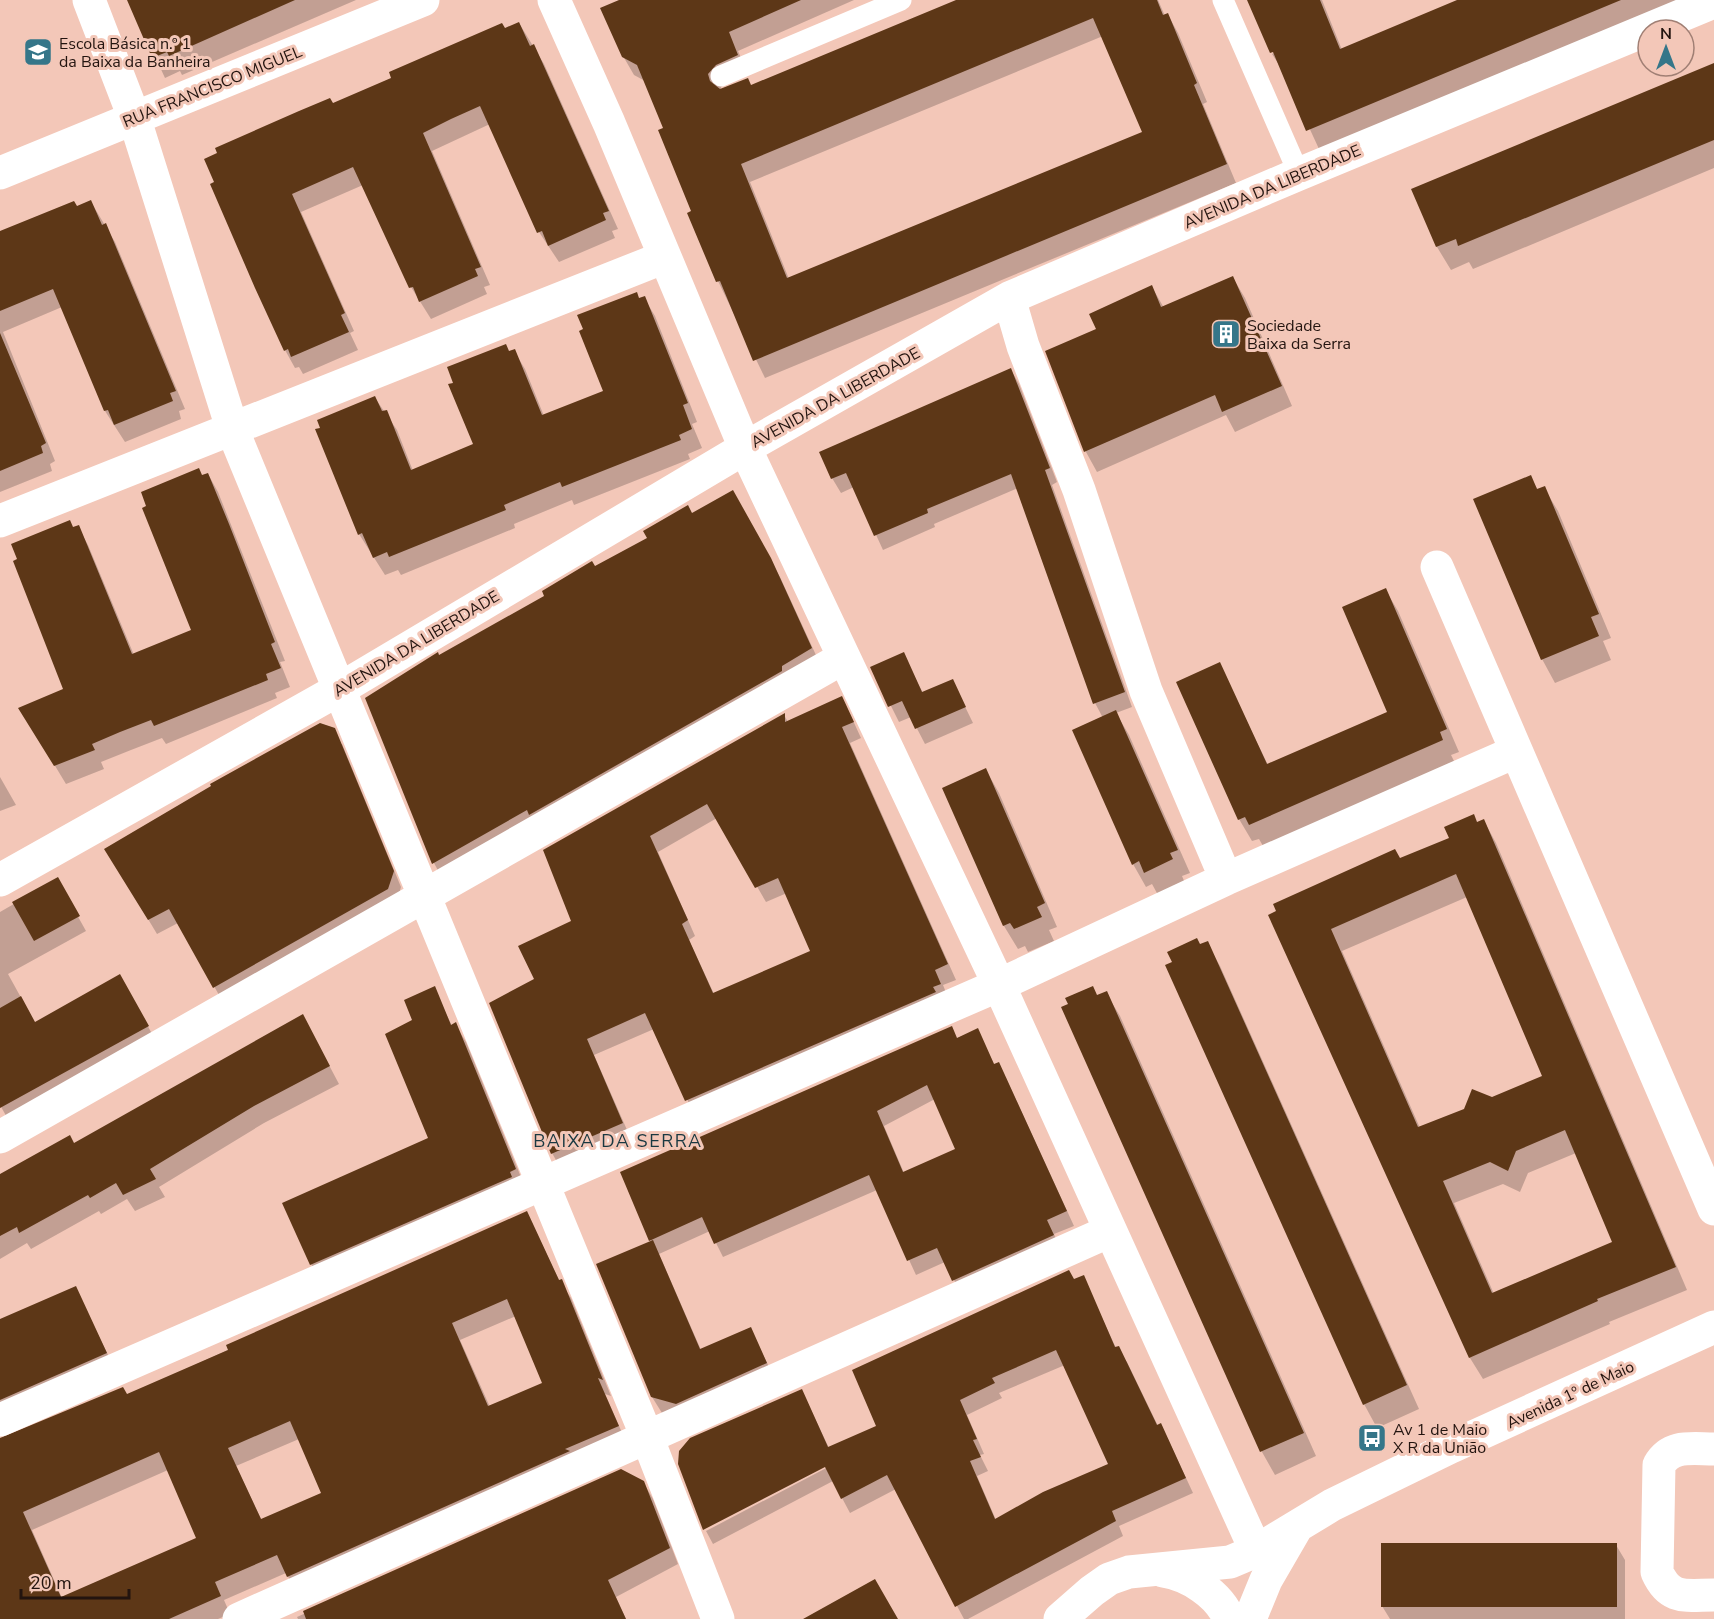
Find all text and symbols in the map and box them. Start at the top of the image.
north arrow [1636,18,1696,78]
text: N [1660,23,1672,45]
place label: Escola Básica n.º 1 da Baixa da Banheira [59,33,211,73]
school or university icon: Escola Básica n.º 1 da Baixa da Banheira [22,36,54,68]
street label: RUA FRANCISCO MIGUEL [120,41,306,133]
street label: AVENIDA DA LIBERDADE [1181,140,1364,234]
place label: Sociedade Baixa da Serra [1247,315,1351,355]
building icon: Sociedade Baixa da Serra [1210,318,1242,350]
street label: AVENIDA DA LIBERDADE [747,342,924,454]
street label: AVENIDA DA LIBERDADE [329,585,504,702]
district label: BAIXA DA SERRA [533,1129,703,1153]
street label: Avenida 1º de Maio [1503,1356,1638,1434]
place label: Av 1 de Maio X R da União [1393,1419,1487,1459]
bus stop icon: Av 1 de Maio X R da União [1356,1422,1388,1454]
scale bar [21,1562,129,1600]
text: 20 m [30,1571,72,1595]

